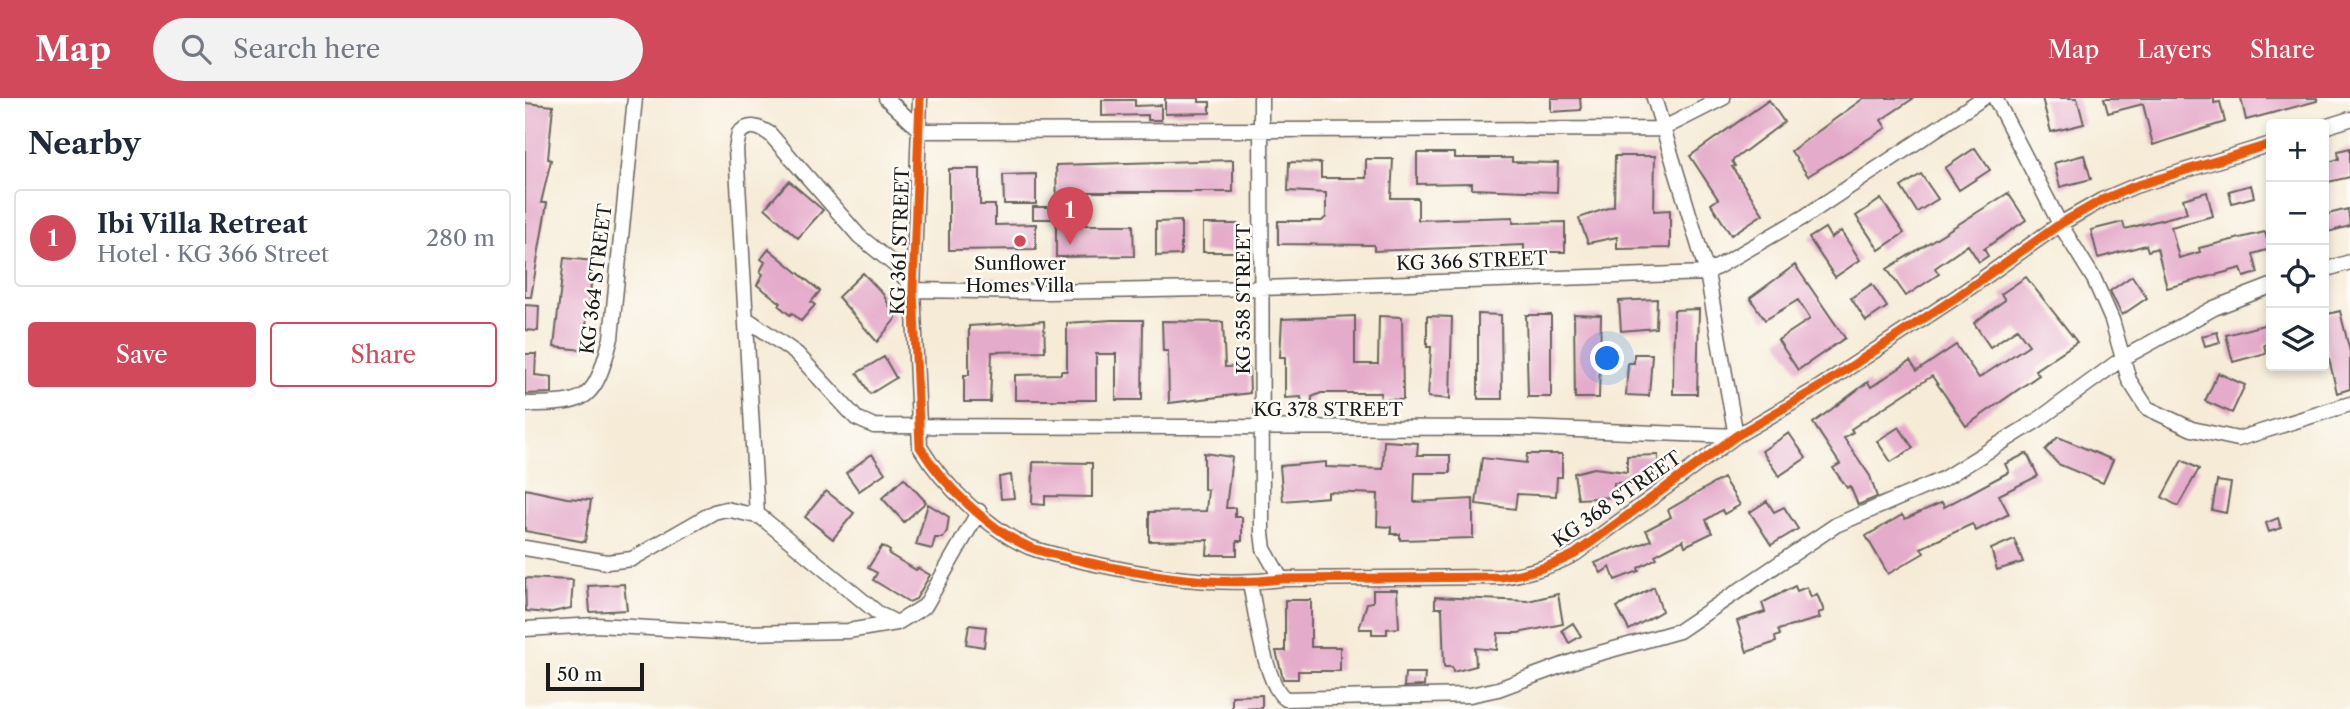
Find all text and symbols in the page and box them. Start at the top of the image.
search box [153,18,643,81]
text: Map [35,29,111,70]
icon: search [177,30,215,68]
text: Search here [233,33,380,65]
text: Map [2048,35,2099,64]
text: Layers [2137,35,2212,64]
text: Share [2250,35,2315,64]
map controls [2266,119,2329,371]
button: + [2266,119,2329,182]
text: Nearby [28,125,141,162]
street label: KG 361 STREET [886,166,914,316]
button: − [2266,182,2329,245]
pin: 1 [1047,187,1093,245]
street label: KG 364 STREET [575,202,617,356]
text: Ibi Villa Retreat [97,208,308,240]
street label: KG 358 STREET [1232,223,1255,375]
text: 1 [48,224,58,252]
text: 280 m [426,224,495,252]
marker: Sunflower Homes Villa [1012,233,1028,249]
text: Hotel · KG 366 Street [97,240,329,268]
button: locate [2266,245,2329,308]
street label: KG 366 STREET [1396,247,1549,275]
place label: Sunflower Homes Villa [965,252,1075,297]
button: layers [2266,308,2329,371]
button: Save [28,322,256,387]
button: Share [270,322,497,387]
your location [1590,341,1624,375]
street label: KG 378 STREET [1253,398,1404,421]
street label: KG 368 STREET [1548,446,1686,552]
scale bar [546,660,644,692]
text: 50 m [557,663,602,686]

